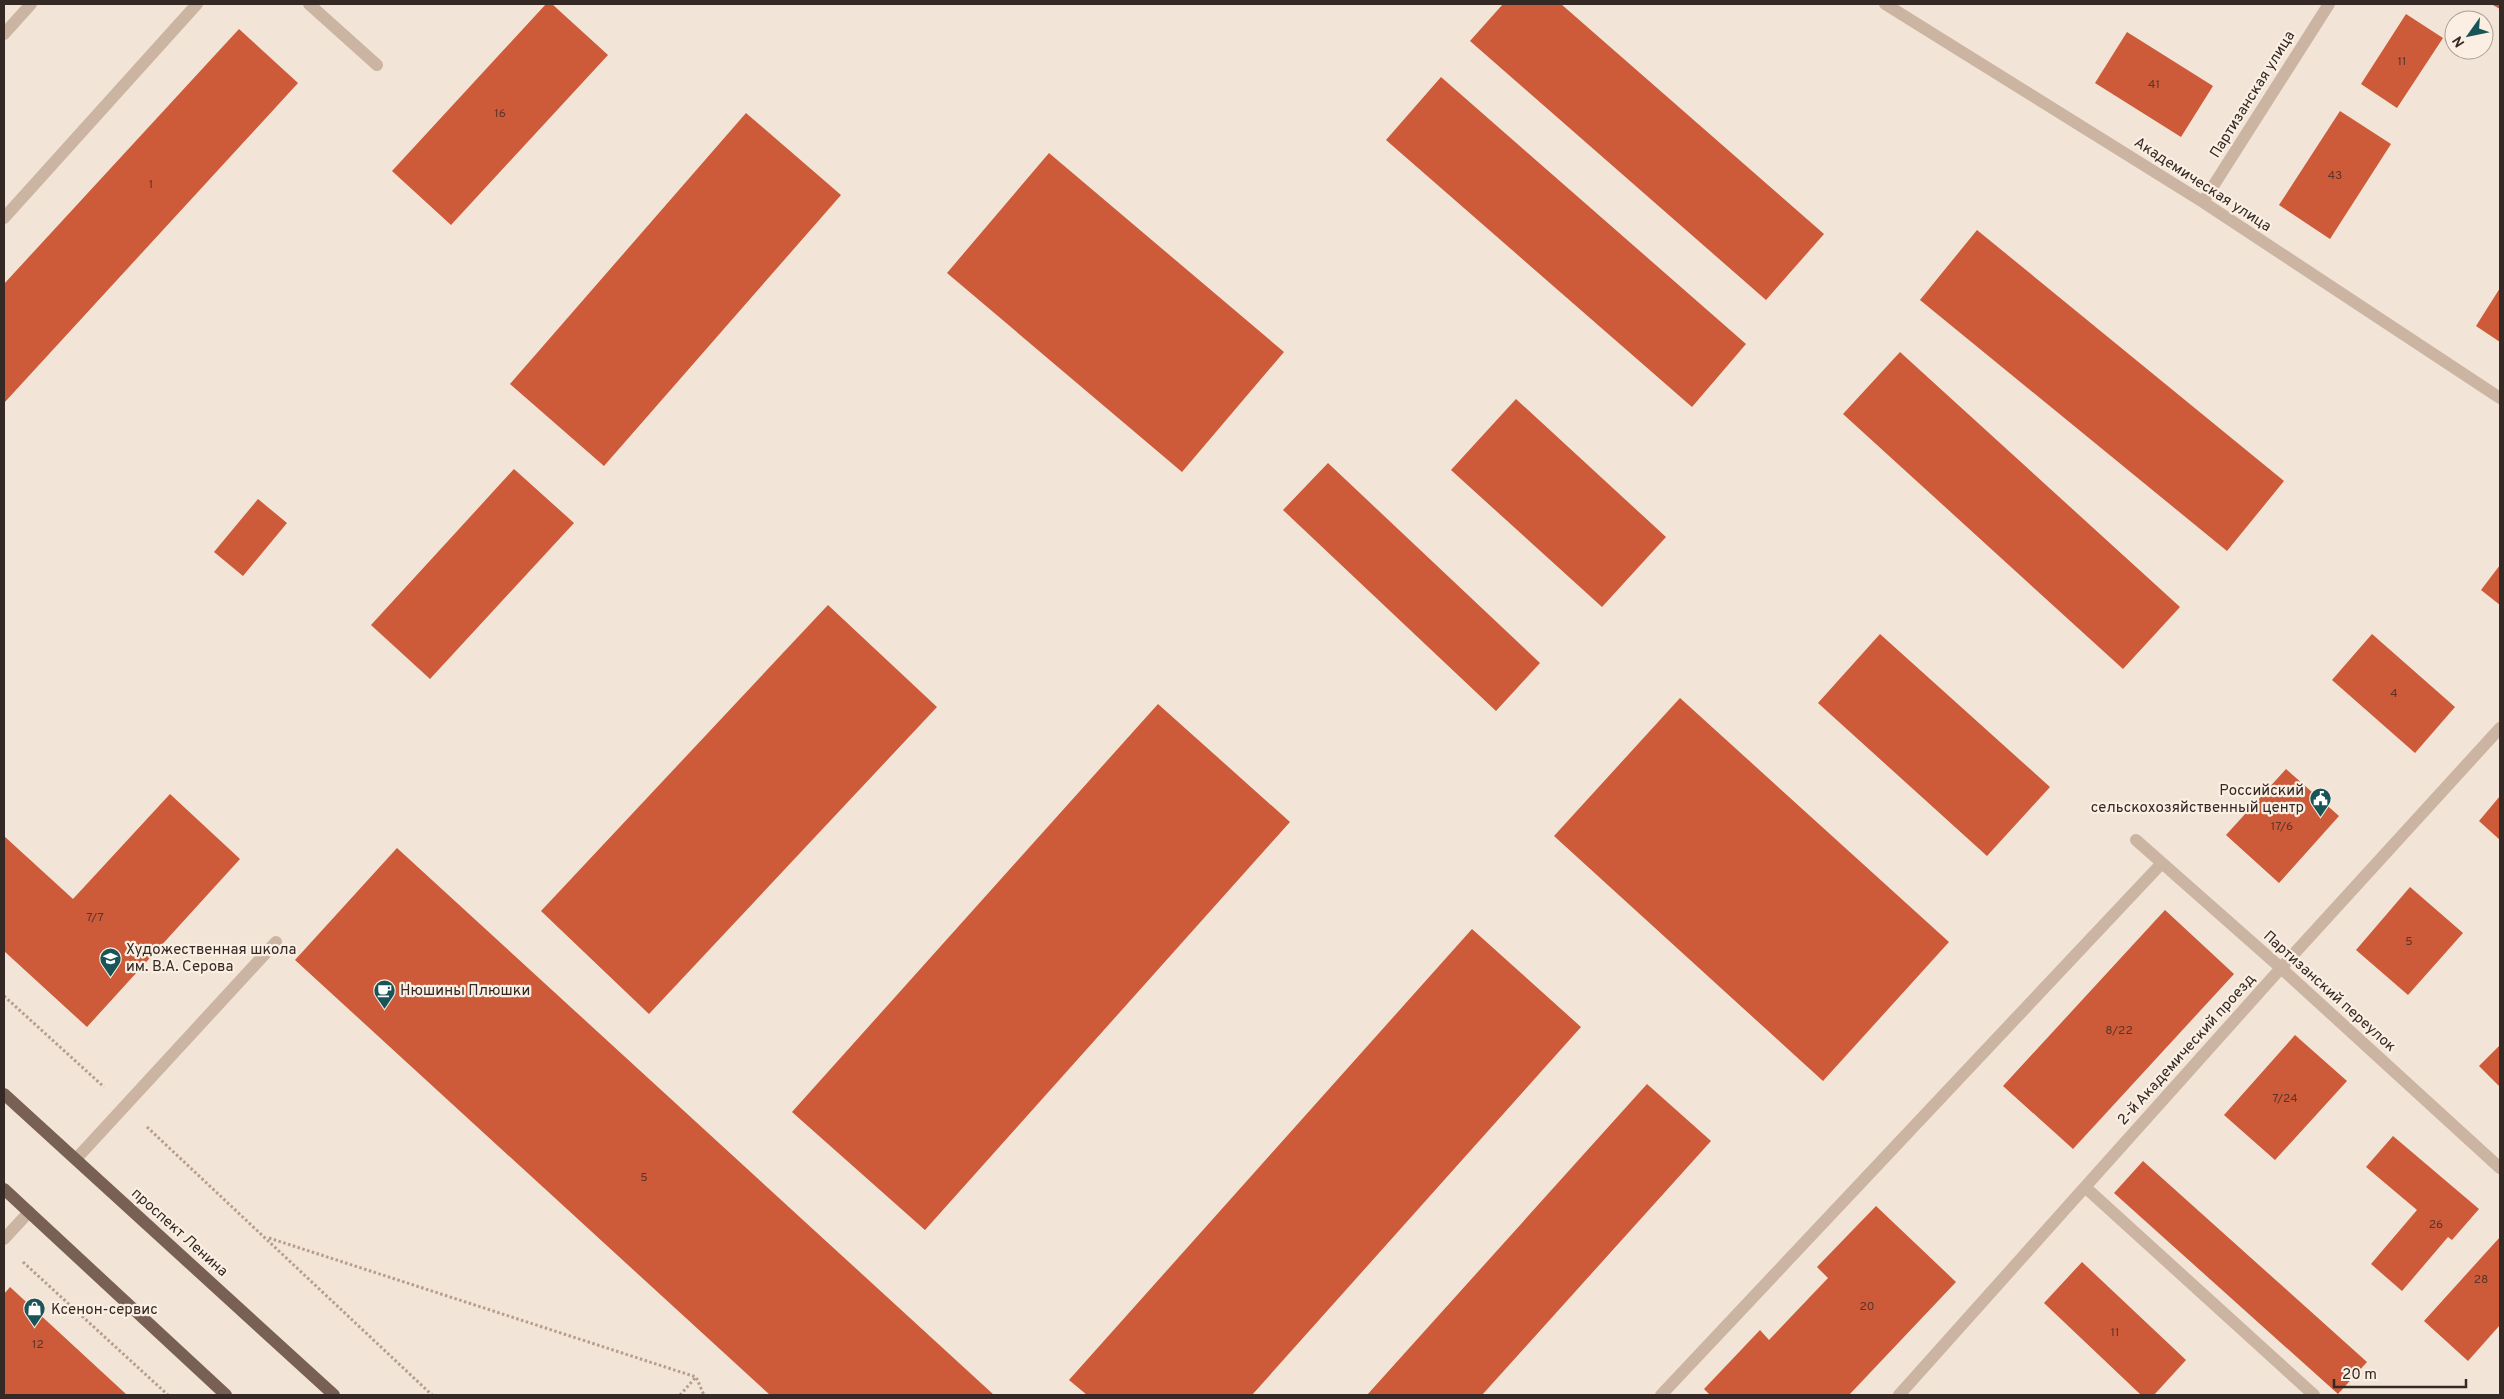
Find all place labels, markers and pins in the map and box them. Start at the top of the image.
place label: Российский сельскохозяйственный центр [2091,782,2304,818]
public building icon: Российский сельскохозяйственный центр [2308,787,2332,818]
place label: Художественная школа им. В.А. Серова [126,941,297,977]
school or university icon: Художественная школа им. В.А. Серова [98,946,122,977]
cafe icon: Нюшины Плюшки [372,978,396,1009]
place label: Нюшины Плюшки [400,982,530,1001]
shop icon: Ксенон-сервис [23,1297,47,1328]
place label: Ксенон-сервис [51,1301,158,1320]

